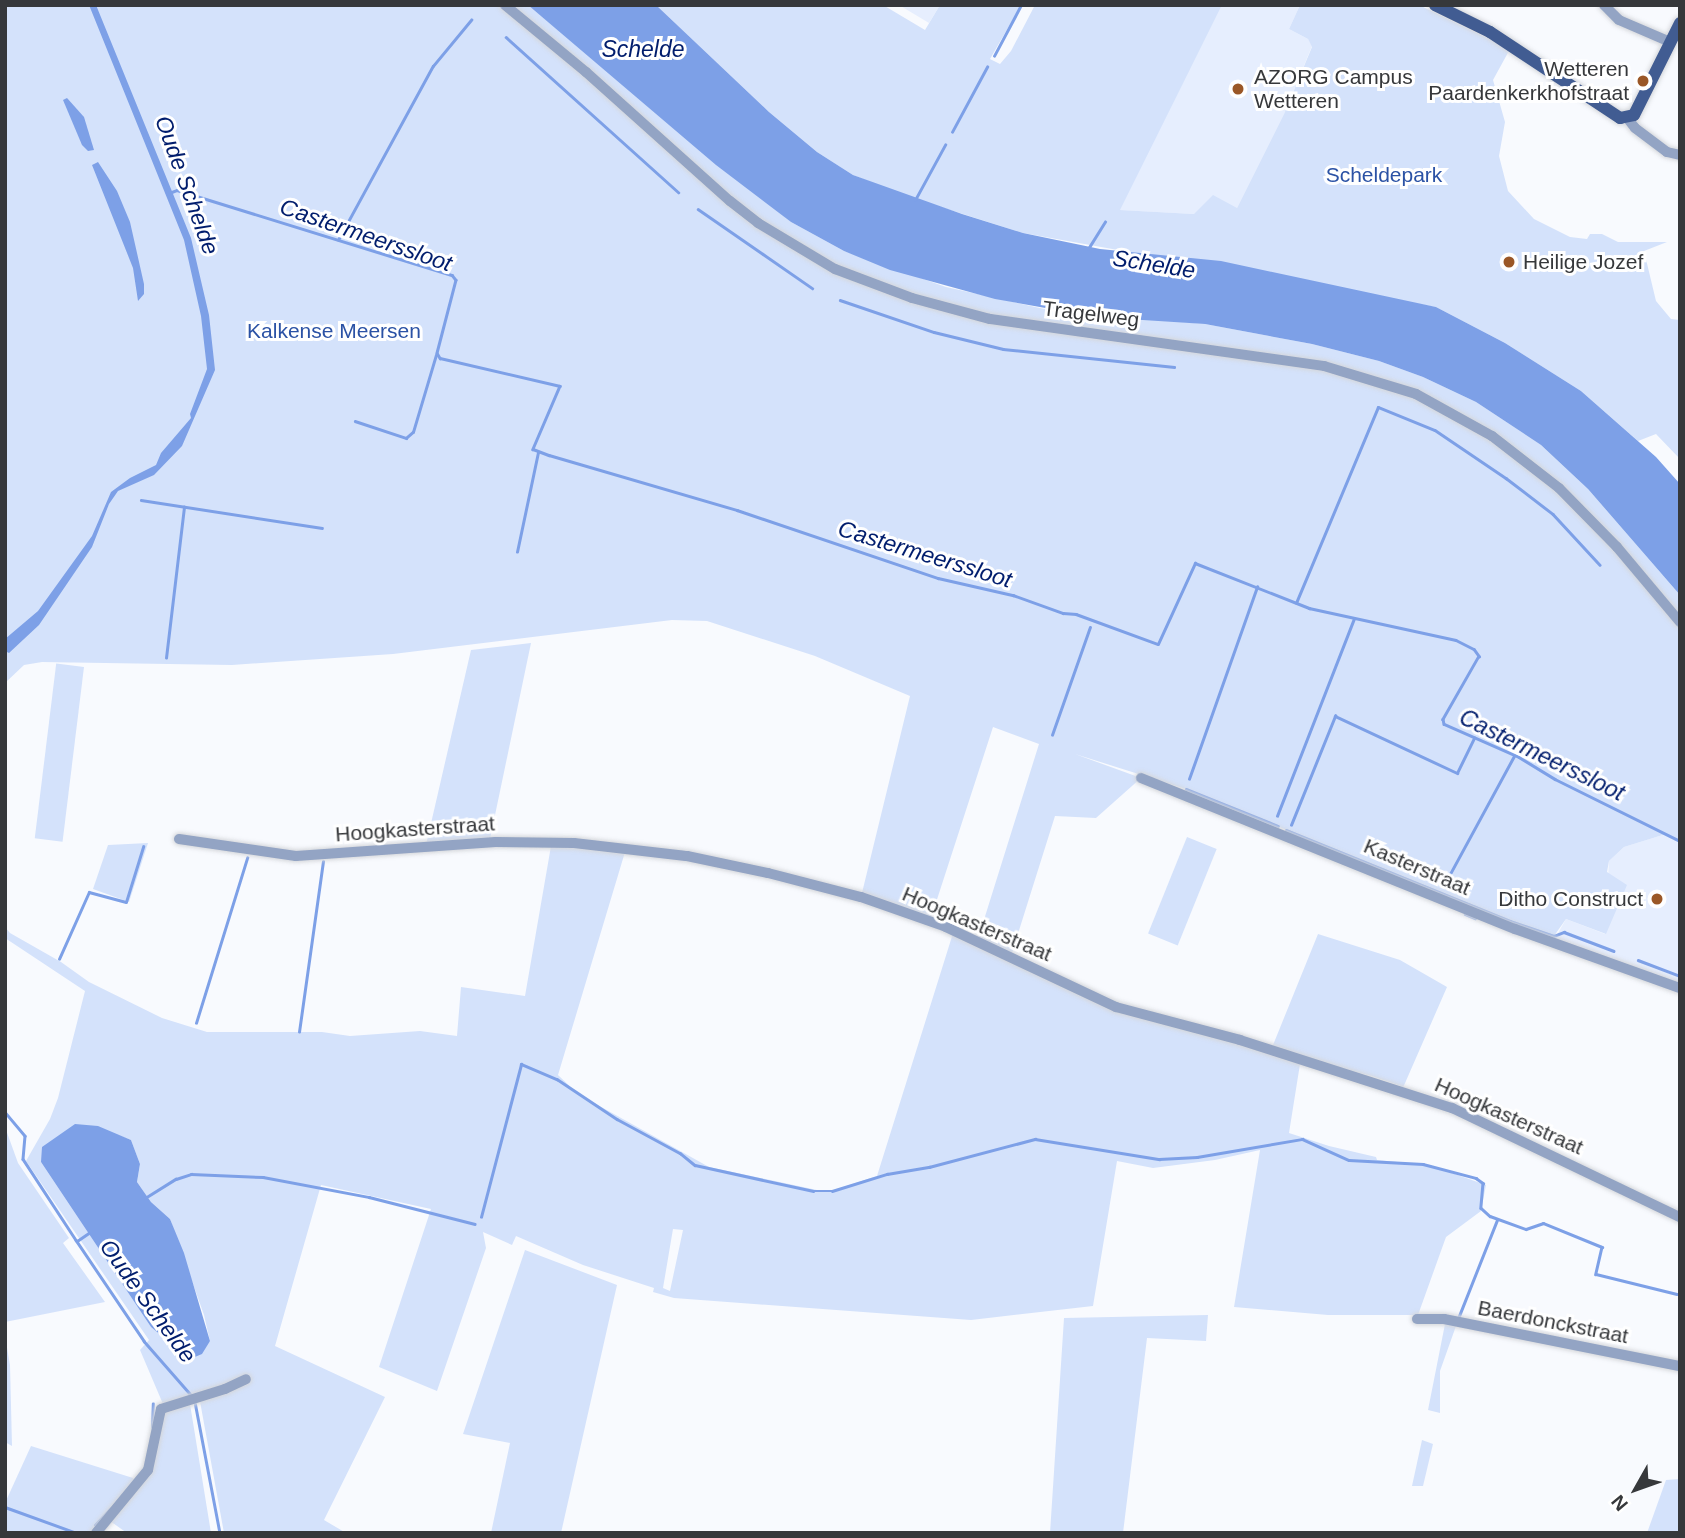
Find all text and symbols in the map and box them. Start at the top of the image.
water label: Schelde [601,35,685,63]
place label: Wetteren Paardenkerkhofstraat [1428,56,1629,106]
place label: AZORG Campus Wetteren [1254,64,1413,114]
marker: Wetteren Paardenkerkhofstraat [1635,73,1651,89]
marker: AZORG Campus Wetteren [1228,79,1248,99]
water label: Oude Schelde [149,112,225,258]
park label: Scheldepark [1326,162,1442,188]
water label: Castermeerssloot [276,193,456,277]
water label: Schelde [1111,244,1197,284]
place label: Heilige Jozef [1523,249,1643,275]
marker: Heilige Jozef [1501,254,1517,270]
street label: Tragelweg [1041,296,1141,332]
park label: Kalkense Meersen [247,318,421,344]
water label: Castermeerssloot [835,514,1015,594]
water label: Castermeerssloot [1455,703,1629,807]
street label: Hoogkasterstraat [334,811,496,847]
street label: Kasterstraat [1360,833,1474,901]
street label: Hoogkasterstraat [898,881,1056,967]
place label: Ditho Construct [1498,886,1643,912]
marker: Ditho Construct [1649,891,1665,907]
street label: Hoogkasterstraat [1431,1072,1587,1160]
water label: Oude Schelde [94,1234,202,1368]
street label: Baerdonckstraat [1476,1295,1630,1349]
north arrow [1601,1454,1671,1524]
text: N [1607,1491,1632,1515]

